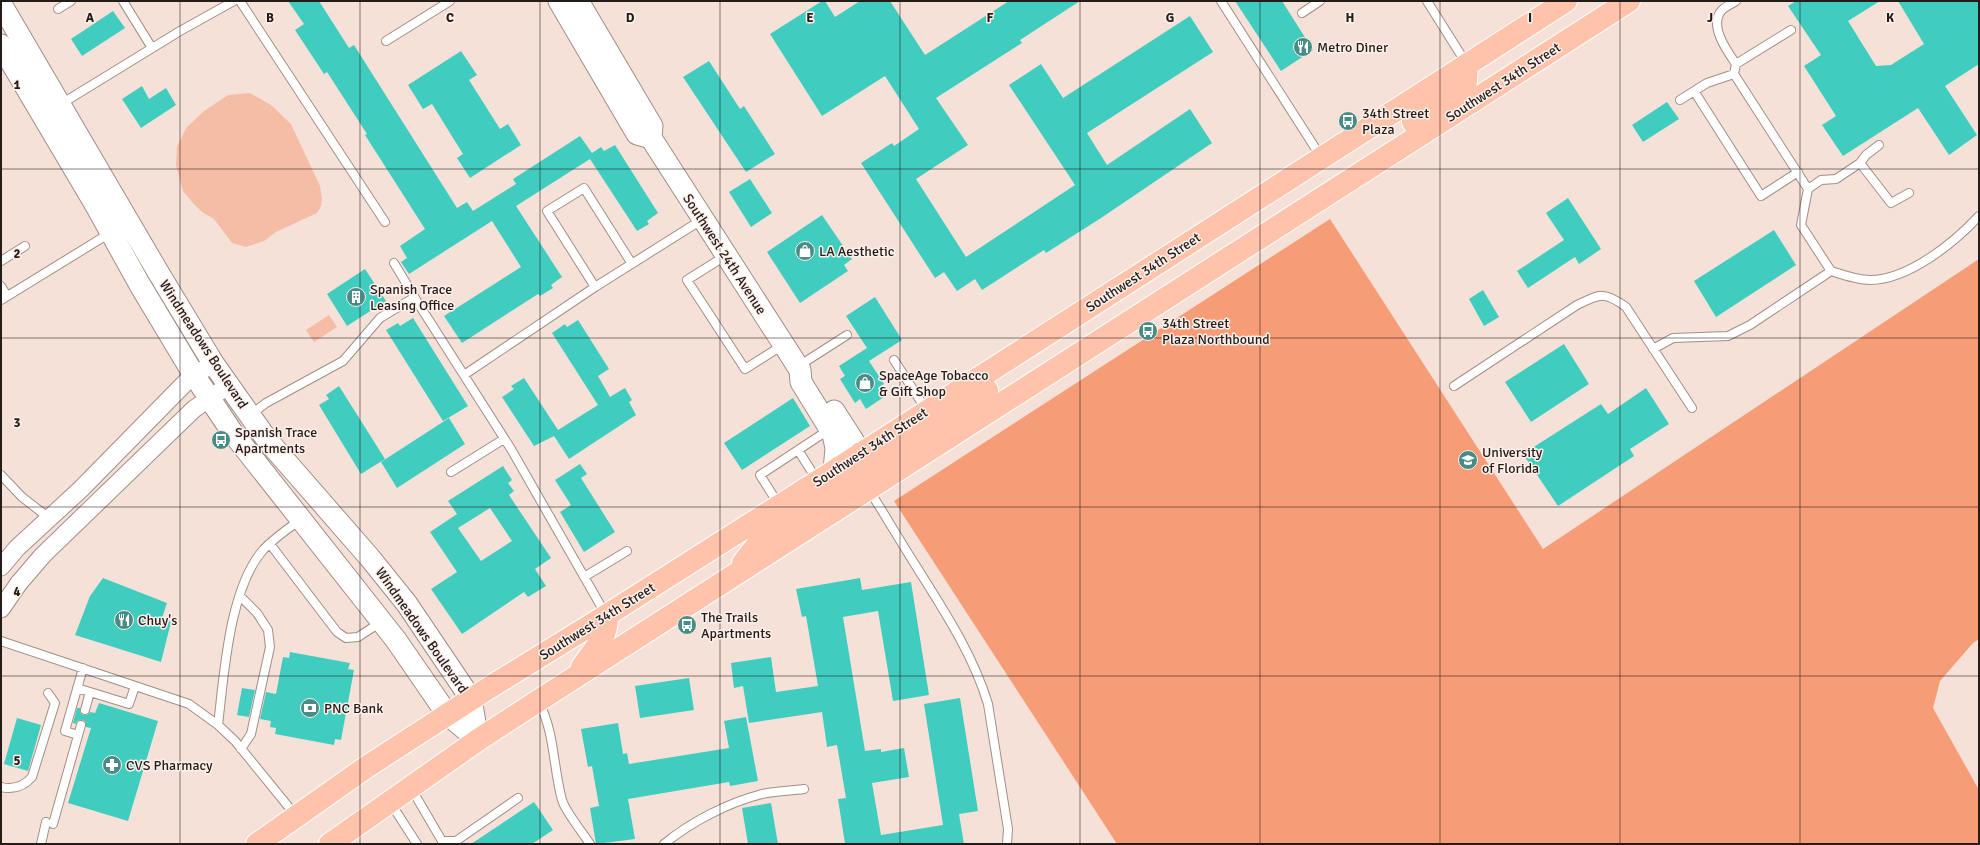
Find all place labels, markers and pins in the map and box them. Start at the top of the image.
restaurant icon: Metro Diner [1292,36,1314,58]
place label: Metro Diner [1317,39,1389,56]
place label: 34th Street Plaza [1362,105,1429,138]
bus stop icon: 34th Street Plaza [1337,110,1359,132]
shop icon: LA Aesthetic [794,240,816,262]
place label: LA Aesthetic [819,243,895,260]
place label: Spanish Trace Leasing Office [370,281,454,314]
building icon: Spanish Trace Leasing Office [345,286,367,308]
place label: 34th Street Plaza Northbound [1162,315,1270,348]
bus stop icon: 34th Street Plaza Northbound [1137,320,1159,342]
place label: SpaceAge Tobacco & Gift Shop [879,367,988,400]
shop icon: SpaceAge Tobacco & Gift Shop [854,372,876,394]
place label: Spanish Trace Apartments [235,424,317,457]
bus stop icon: Spanish Trace Apartments [210,429,232,451]
place label: University of Florida [1482,444,1543,477]
school or university icon: University of Florida [1457,449,1479,471]
restaurant icon: Chuy's [113,609,135,631]
place label: The Trails Apartments [701,609,771,642]
place label: Chuy's [138,612,177,629]
bus stop icon: The Trails Apartments [676,614,698,636]
bank icon: PNC Bank [299,697,321,719]
place label: PNC Bank [324,700,383,717]
pharmacy icon: CVS Pharmacy [101,754,123,776]
place label: CVS Pharmacy [126,757,213,774]

